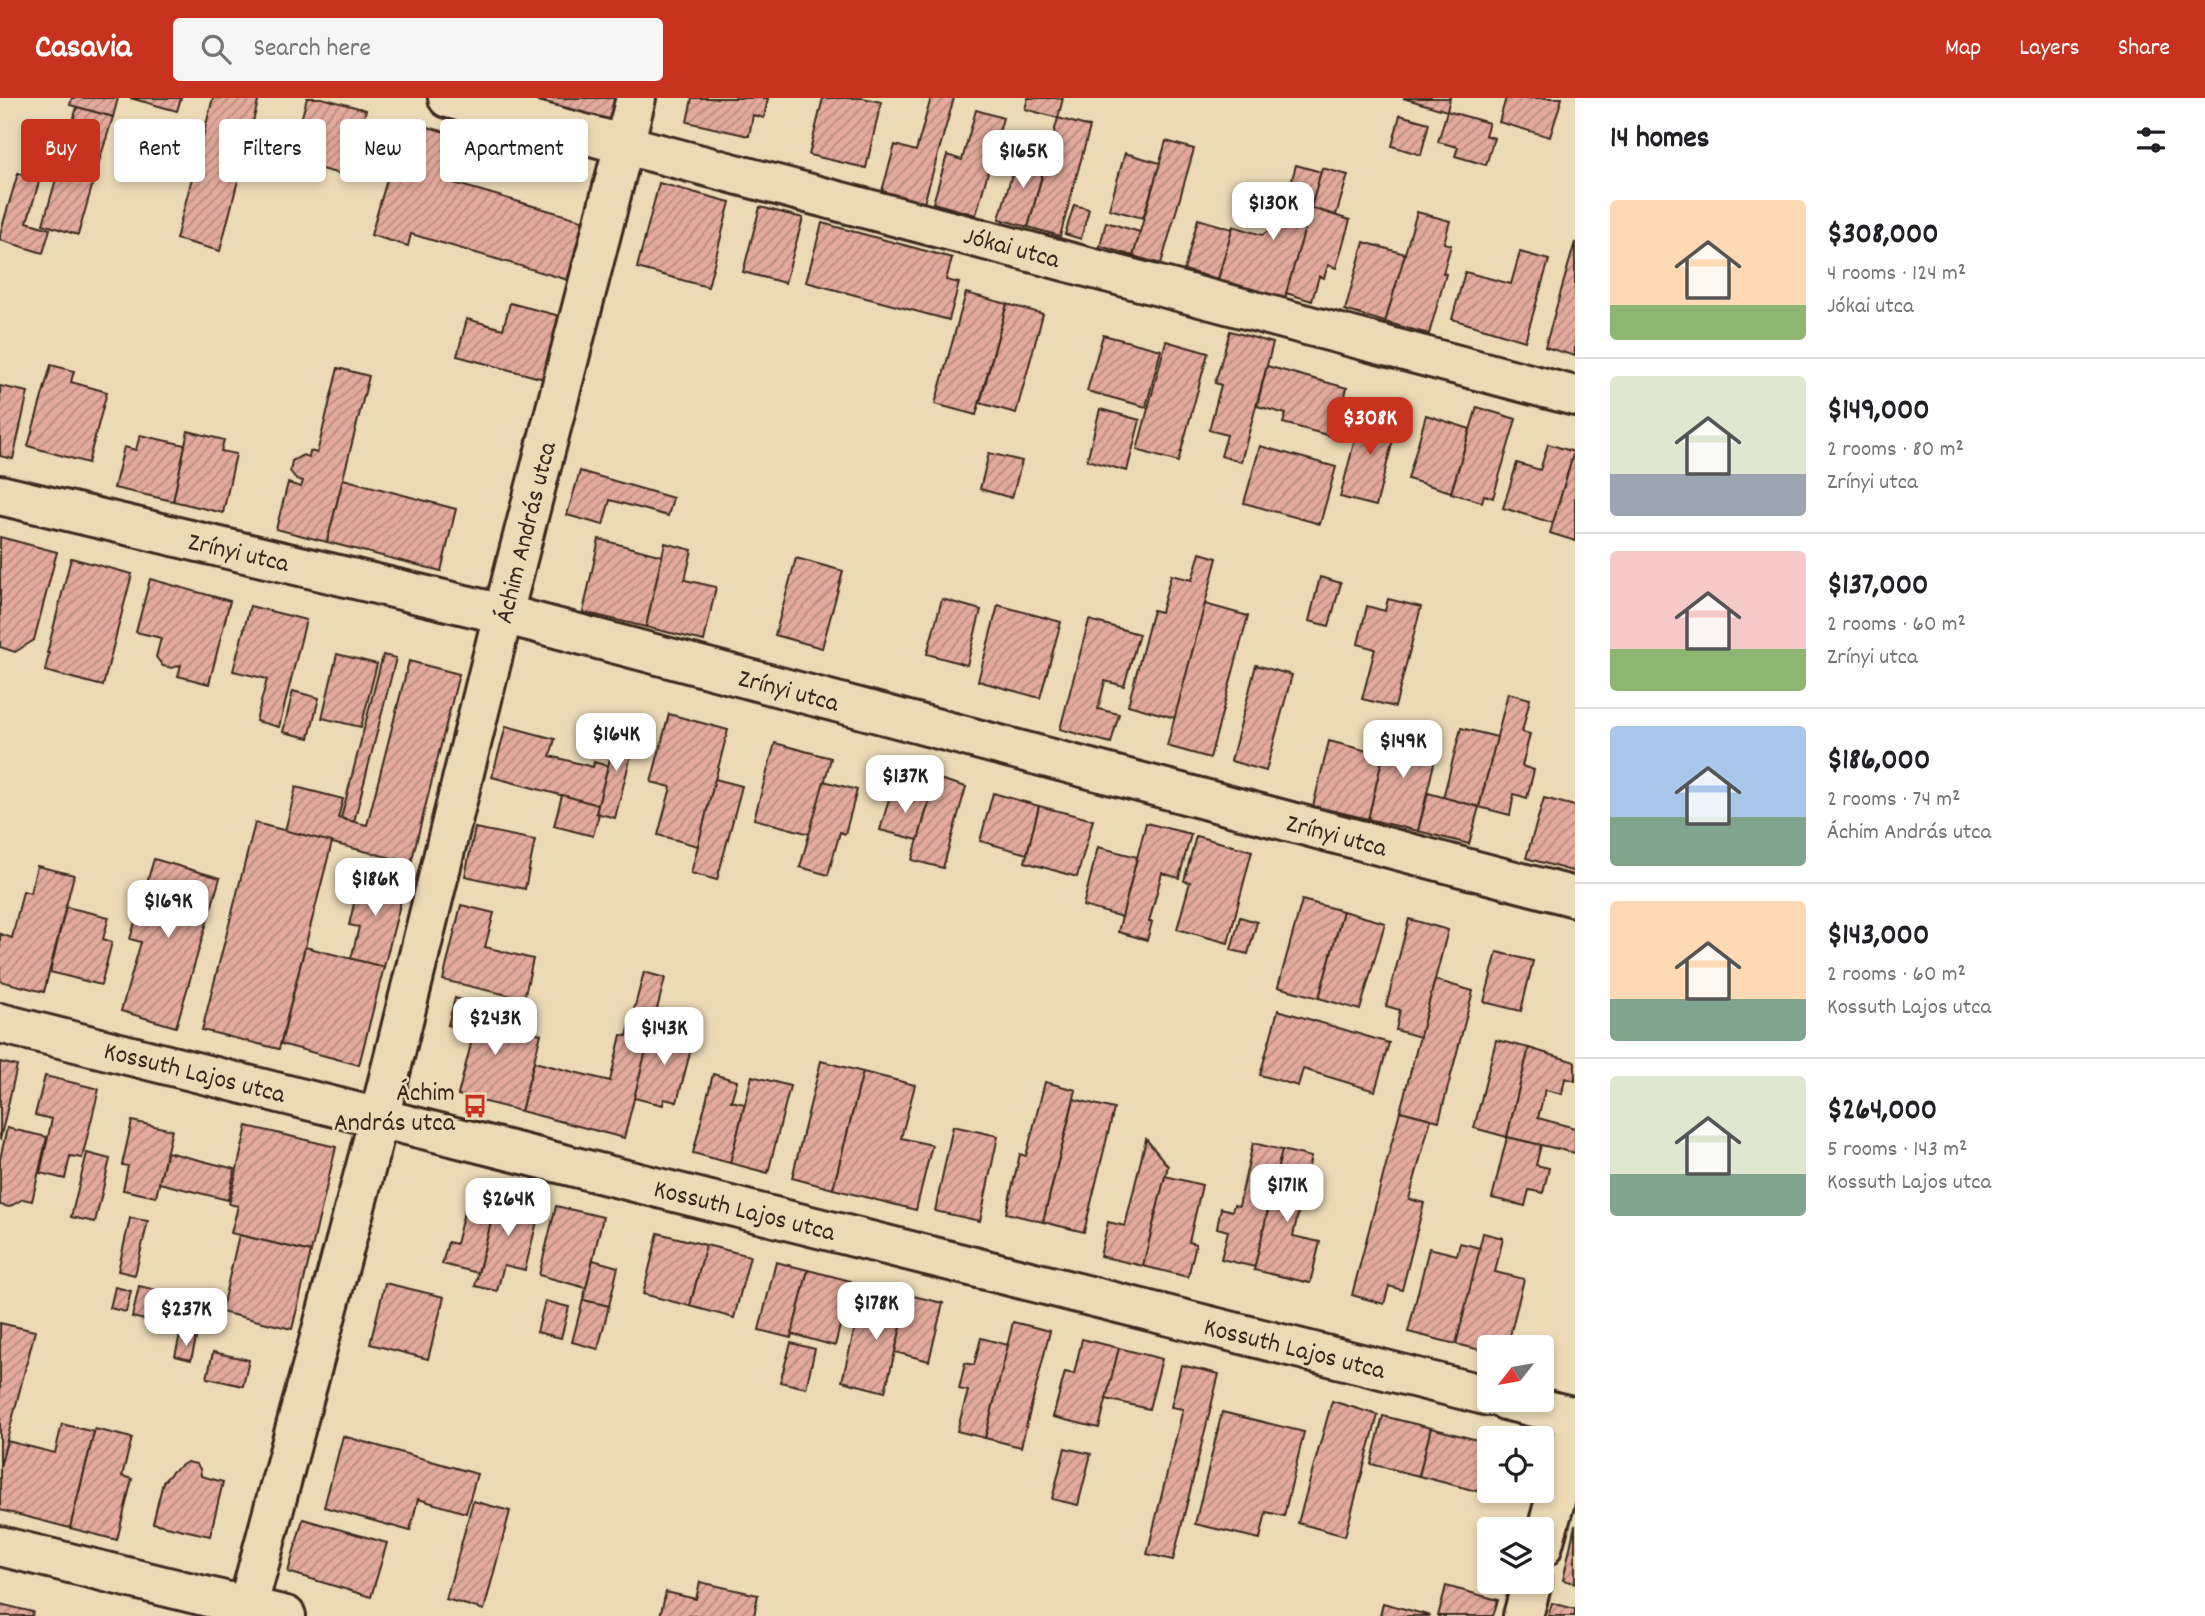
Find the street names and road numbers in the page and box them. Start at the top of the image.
street label: Jókai utca [959,219,1064,280]
street label: Áchim András utca [487,437,568,627]
street label: Zrínyi utca [184,525,293,584]
street label: Zrínyi utca [734,661,843,724]
street label: Zrínyi utca [1282,806,1391,869]
street label: Kossuth Lajos utca [100,1034,289,1115]
street label: Kossuth Lajos utca [650,1172,839,1253]
street label: Kossuth Lajos utca [1200,1310,1389,1391]

